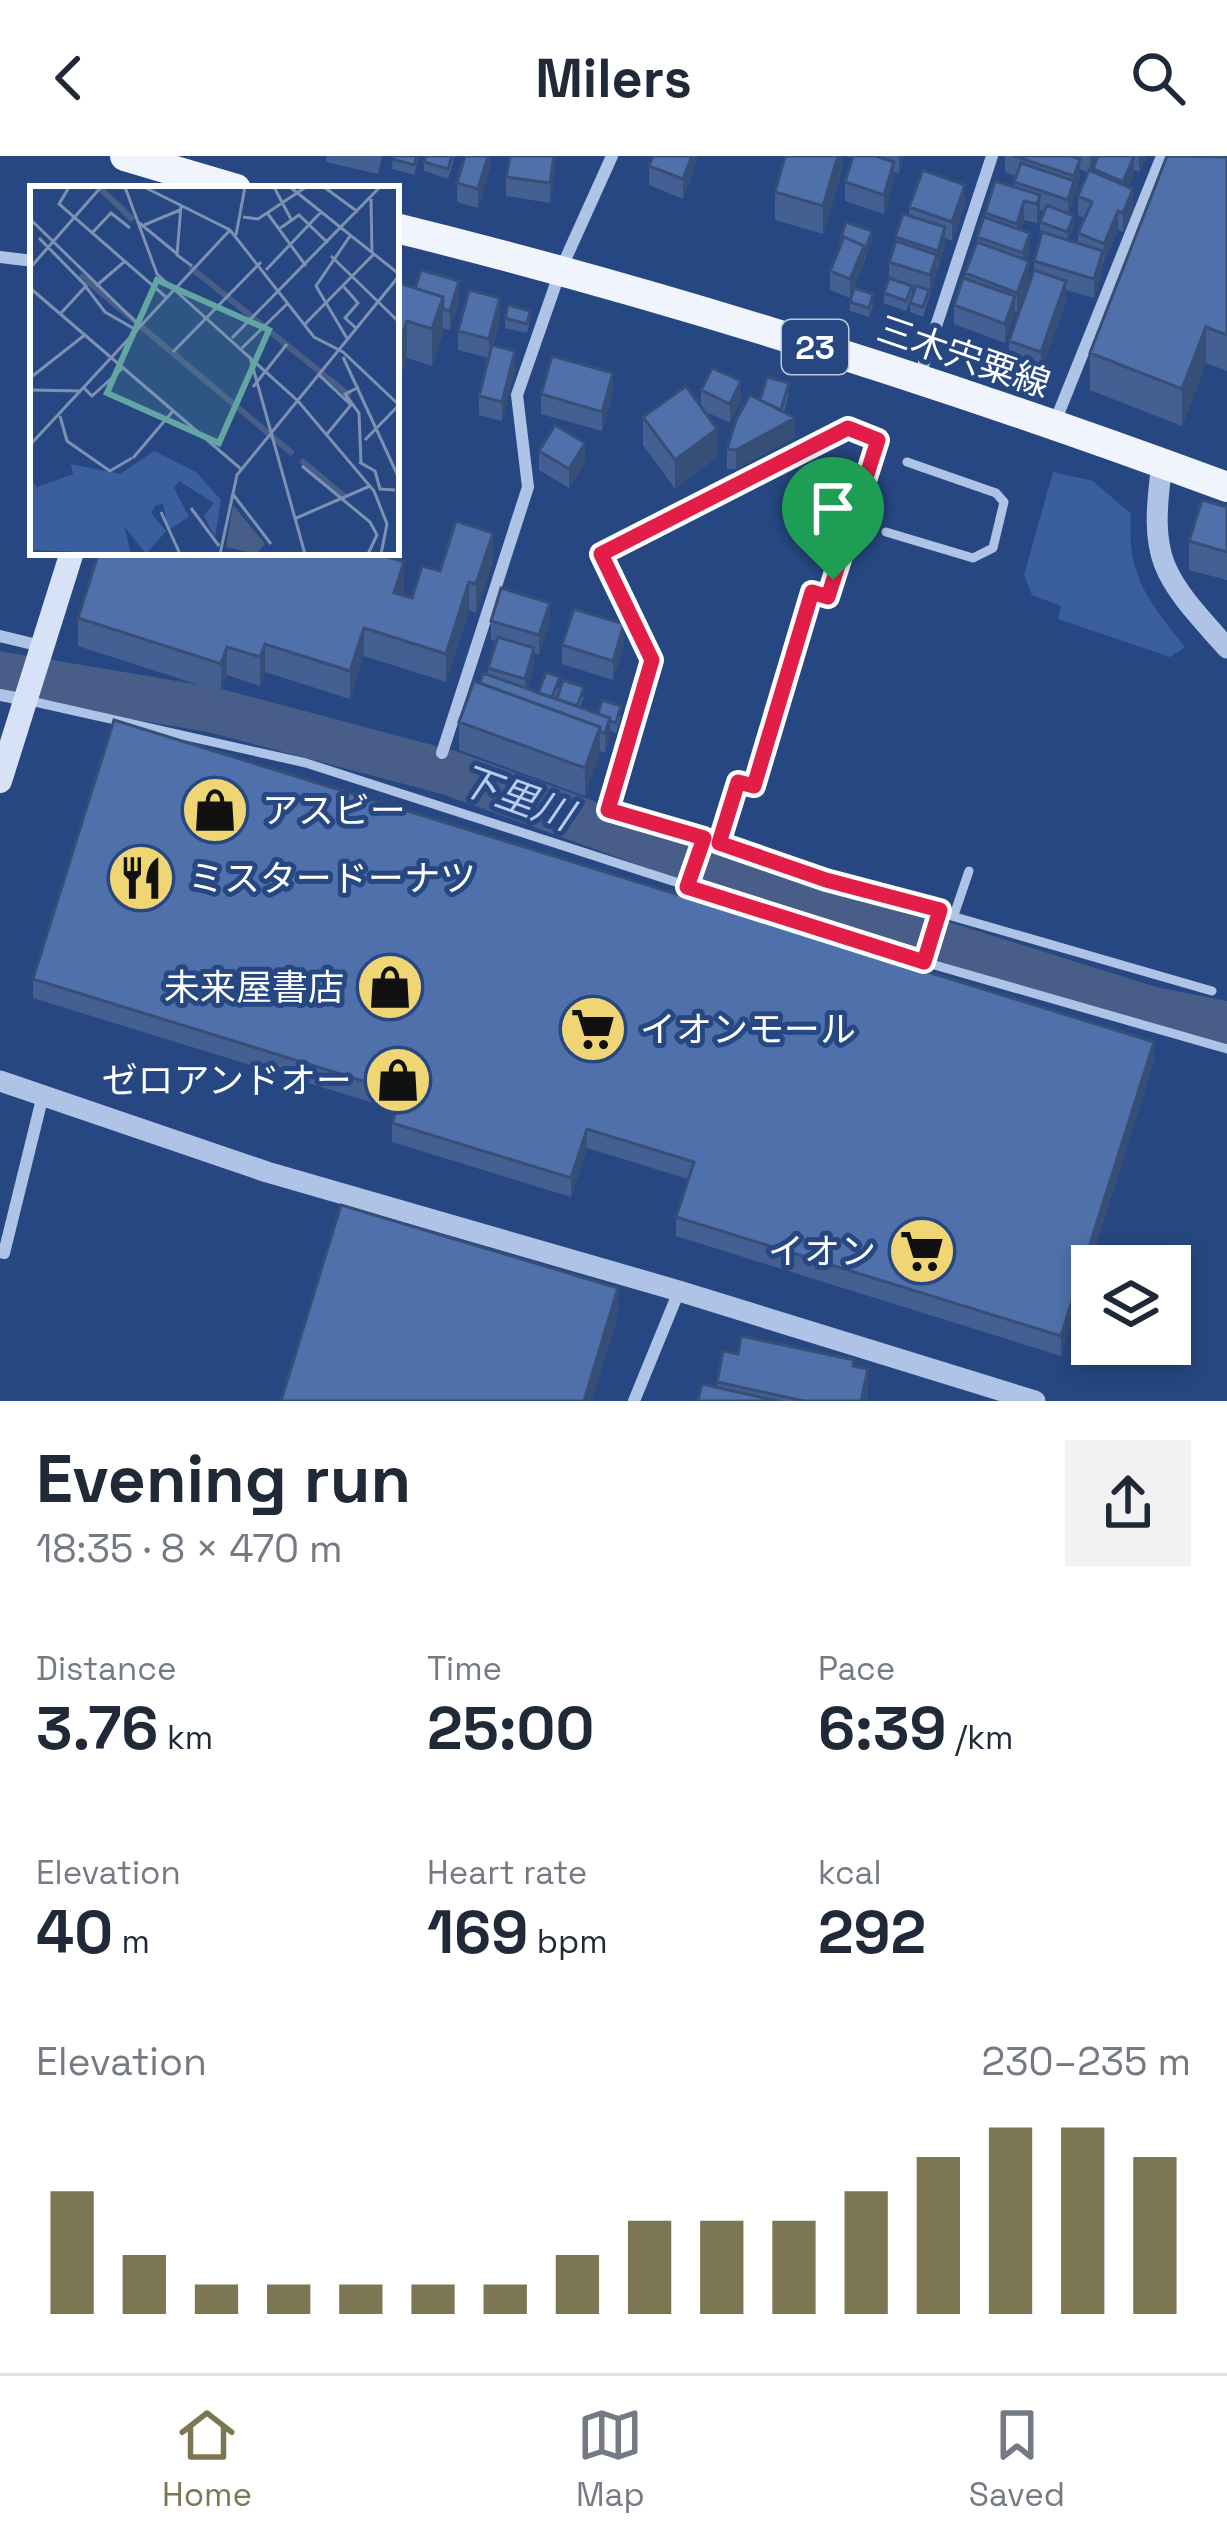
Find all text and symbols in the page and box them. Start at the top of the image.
text: Milers [535,44,692,113]
icon: back [36,45,102,111]
icon: search [1125,45,1191,111]
inset map [30,186,399,555]
street label: 三木宍粟線 [871,306,1056,408]
road number: 23 [782,320,848,374]
pin [782,457,884,580]
icon: arrive [800,475,866,541]
water label: 下里川 [452,754,583,842]
shop icon: アスビー [180,775,250,845]
place label: アスビー [262,788,406,834]
restaurant icon: ミスタードーナツ [106,843,176,913]
place label: ミスタードーナツ [188,856,476,902]
shop icon: 未来屋書店 [355,952,425,1022]
place label: 未来屋書店 [164,965,344,1011]
supermarket icon: イオンモール [558,994,628,1064]
place label: イオンモール [640,1007,856,1053]
shop icon: ゼロアンドオー [363,1045,433,1115]
place label: ゼロアンドオー [101,1058,352,1104]
supermarket icon: イオン [887,1216,957,1286]
place label: イオン [768,1229,876,1275]
map controls [1071,1245,1191,1365]
button: layers [1071,1245,1191,1365]
text: Evening run [36,1437,411,1521]
button: share [1065,1440,1191,1566]
text: 18:35 · 8 × 470 m [36,1524,343,1573]
text: Distance [36,1648,177,1690]
text: Time [427,1648,502,1690]
text: Pace [818,1648,895,1690]
text: 3.76 [36,1690,158,1767]
text: 25:00 [427,1690,594,1767]
text: 6:39 [818,1690,947,1767]
text: km [158,1717,213,1759]
text: /km [947,1717,1013,1759]
text: Elevation [36,1852,181,1894]
text: Heart rate [427,1852,587,1894]
text: kcal [818,1852,882,1894]
text: 40 [36,1894,113,1971]
text: 169 [427,1894,528,1971]
text: 292 [818,1894,926,1971]
text: m [113,1921,150,1963]
text: bpm [528,1921,608,1963]
text: Elevation [36,2037,207,2086]
text: 230–235 m [982,2037,1191,2086]
tab: Home [162,2402,252,2516]
tab: Map [576,2402,645,2516]
tab: Saved [969,2402,1065,2516]

